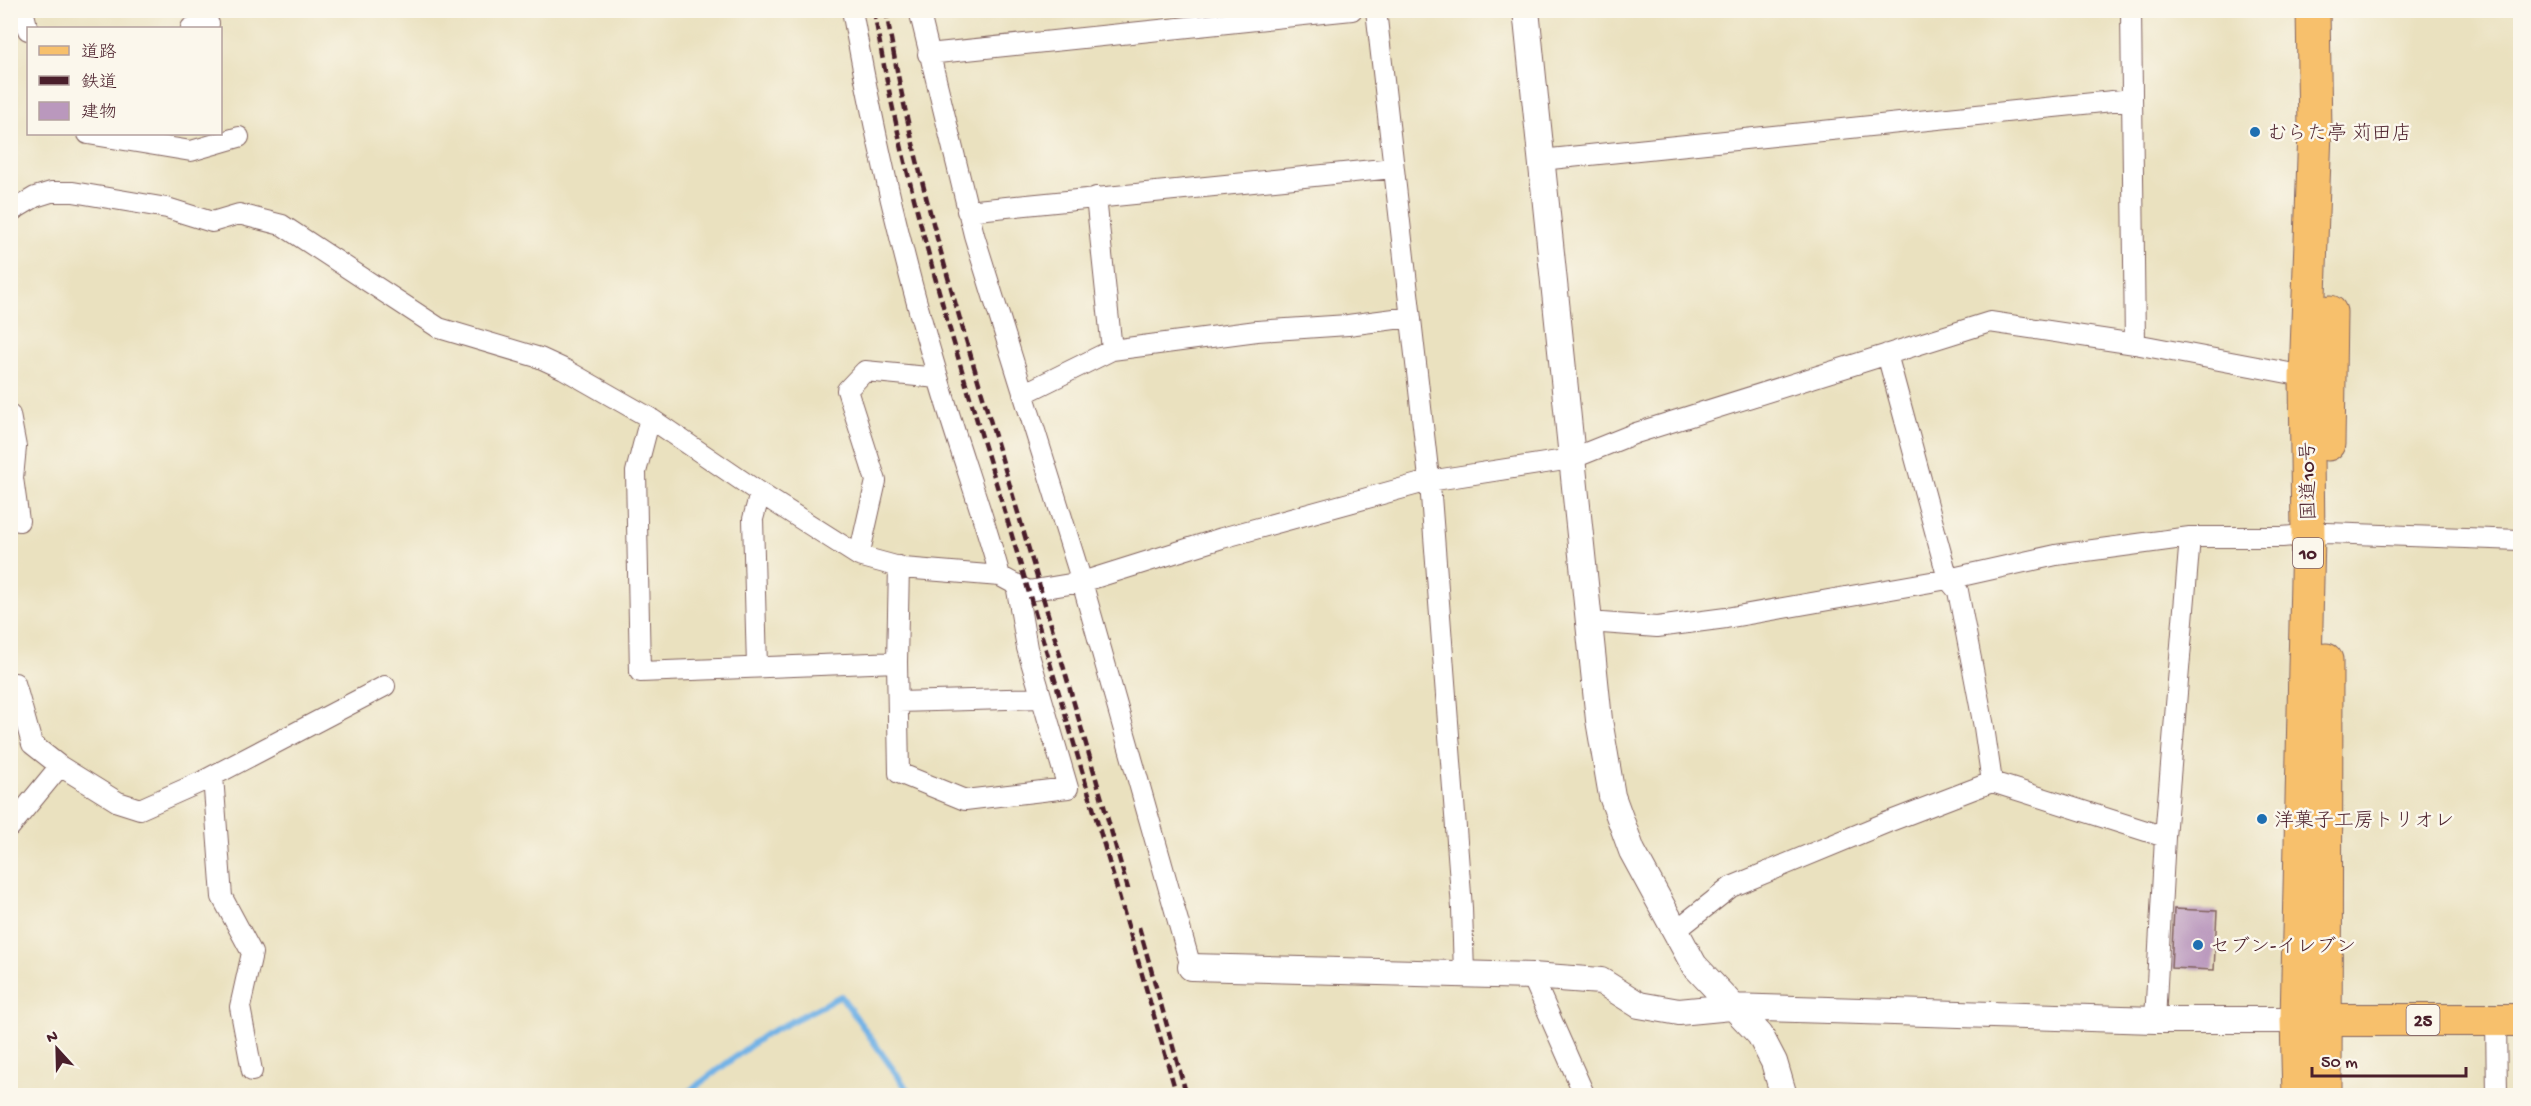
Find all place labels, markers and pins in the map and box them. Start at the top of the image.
place label: むらた亭 苅田店 [2267,122,2412,147]
marker: むらた亭 苅田店 [2248,125,2262,139]
place label: 洋菓子工房トリオレ [2274,809,2454,834]
marker: 洋菓子工房トリオレ [2255,812,2269,826]
place label: セブン-イレブン [2210,936,2356,960]
marker: セブン-イレブン [2191,938,2205,952]

